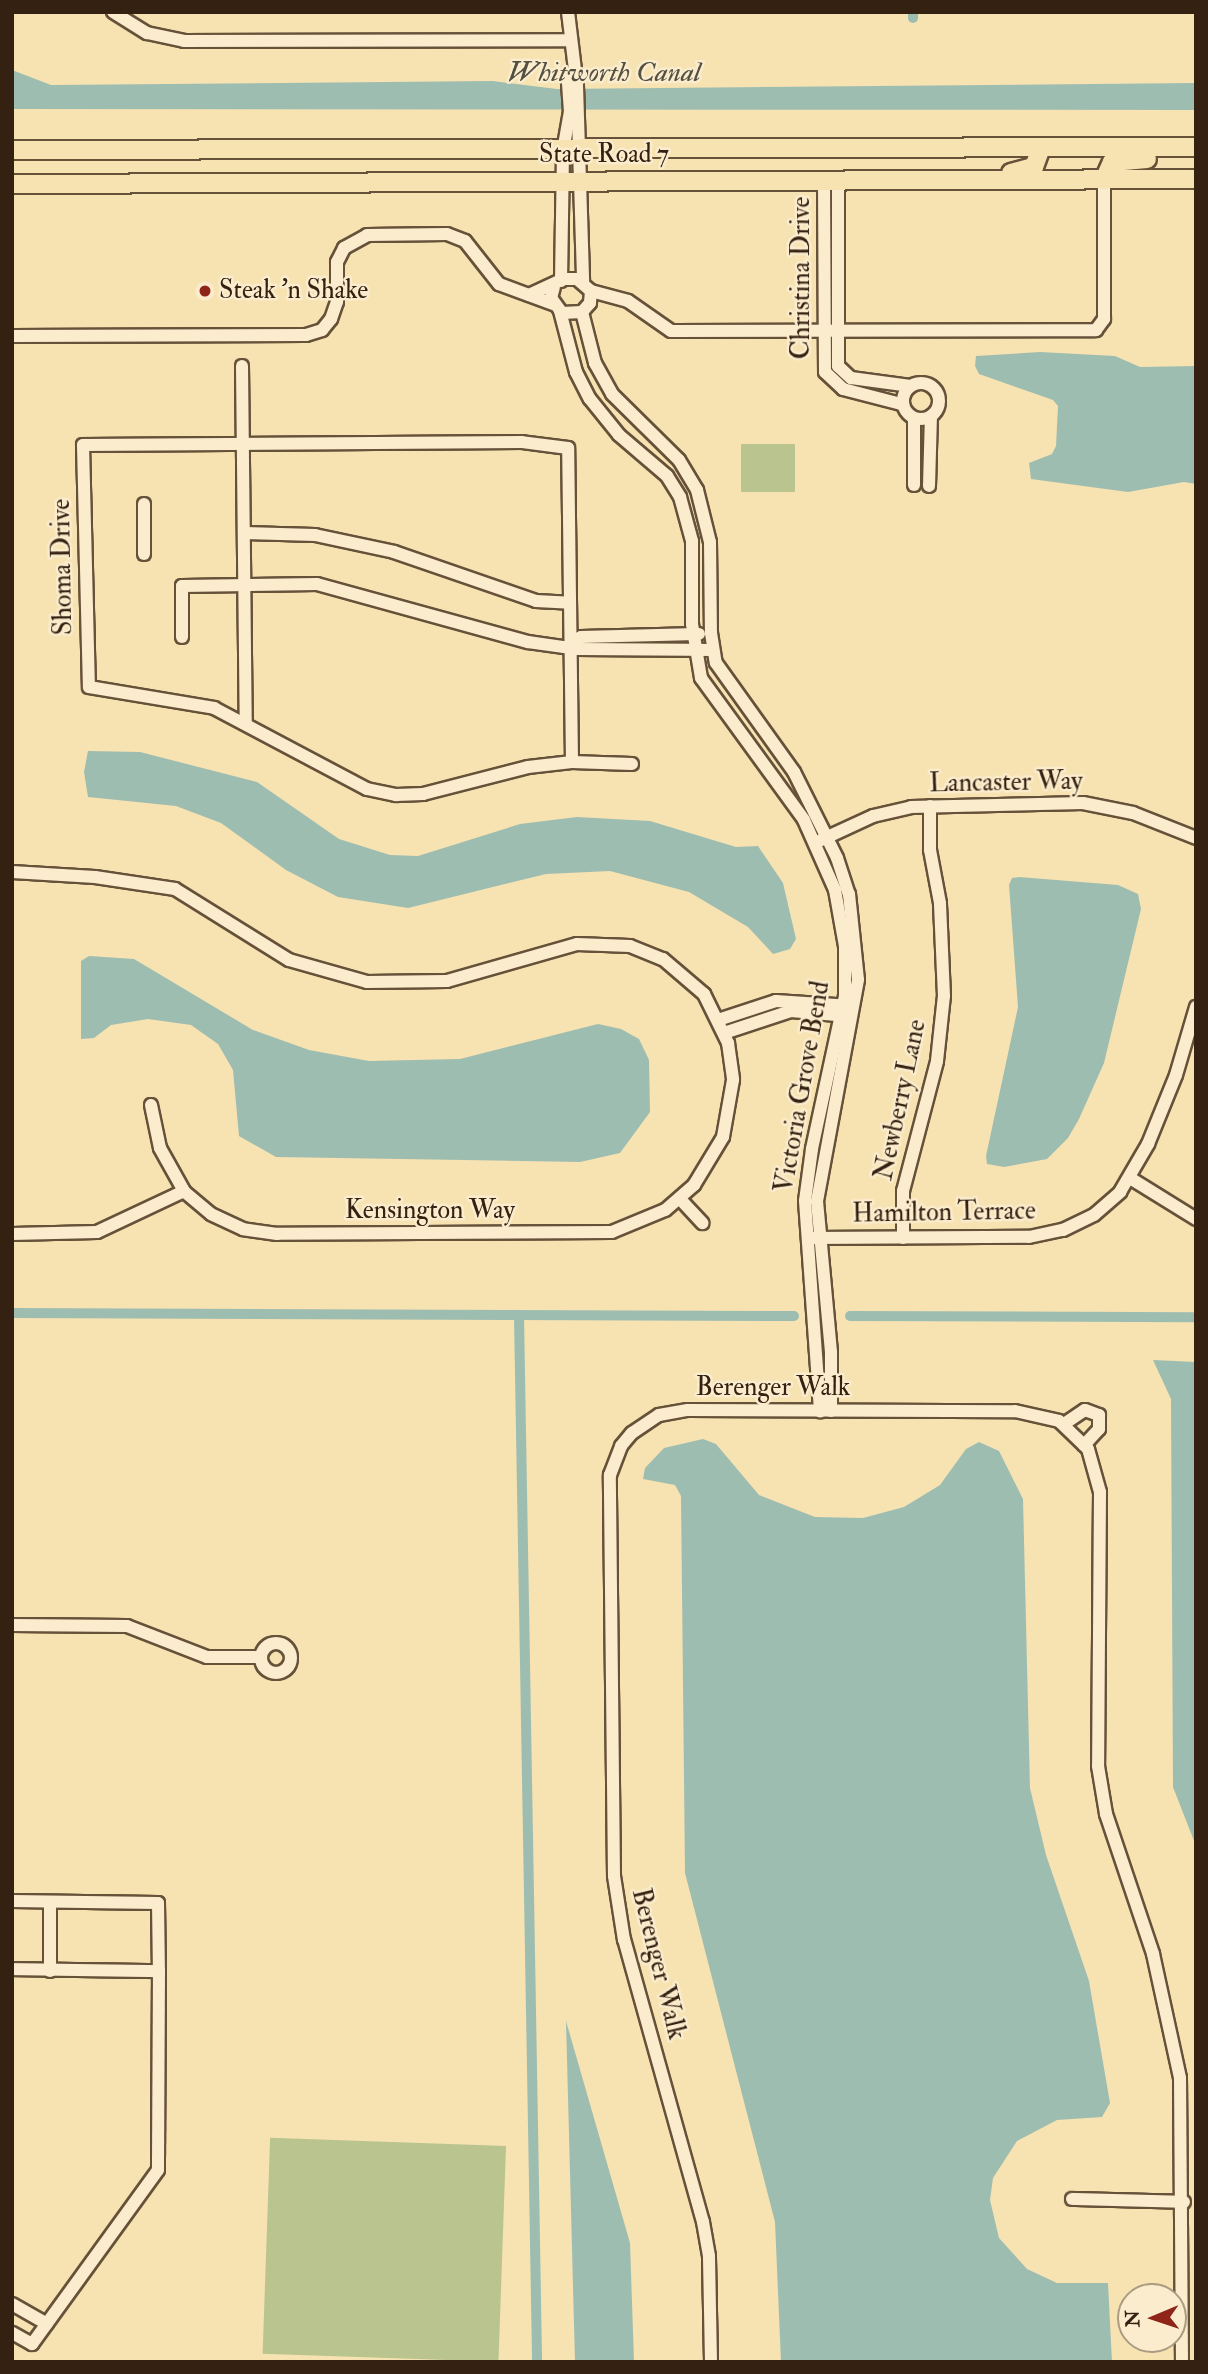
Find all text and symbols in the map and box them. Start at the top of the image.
water label: Whitworth Canal [507,56,701,90]
street label: State Road 7 [539,139,669,171]
street label: Christina Drive [786,197,818,359]
place label: Steak 'n Shake [219,275,368,307]
marker: Steak 'n Shake [197,283,213,299]
street label: Shoma Drive [46,499,80,635]
street label: Lancaster Way [929,766,1083,800]
street label: Victoria Grove Bend [769,979,837,1195]
street label: Newberry Lane [869,1017,933,1183]
street label: Kensington Way [345,1195,515,1227]
street label: Hamilton Terrace [852,1196,1036,1230]
street label: Berenger Walk [696,1372,850,1404]
street label: Berenger Walk [624,1885,692,2043]
north arrow [1117,2283,1187,2353]
text: N [1121,2310,1145,2328]

